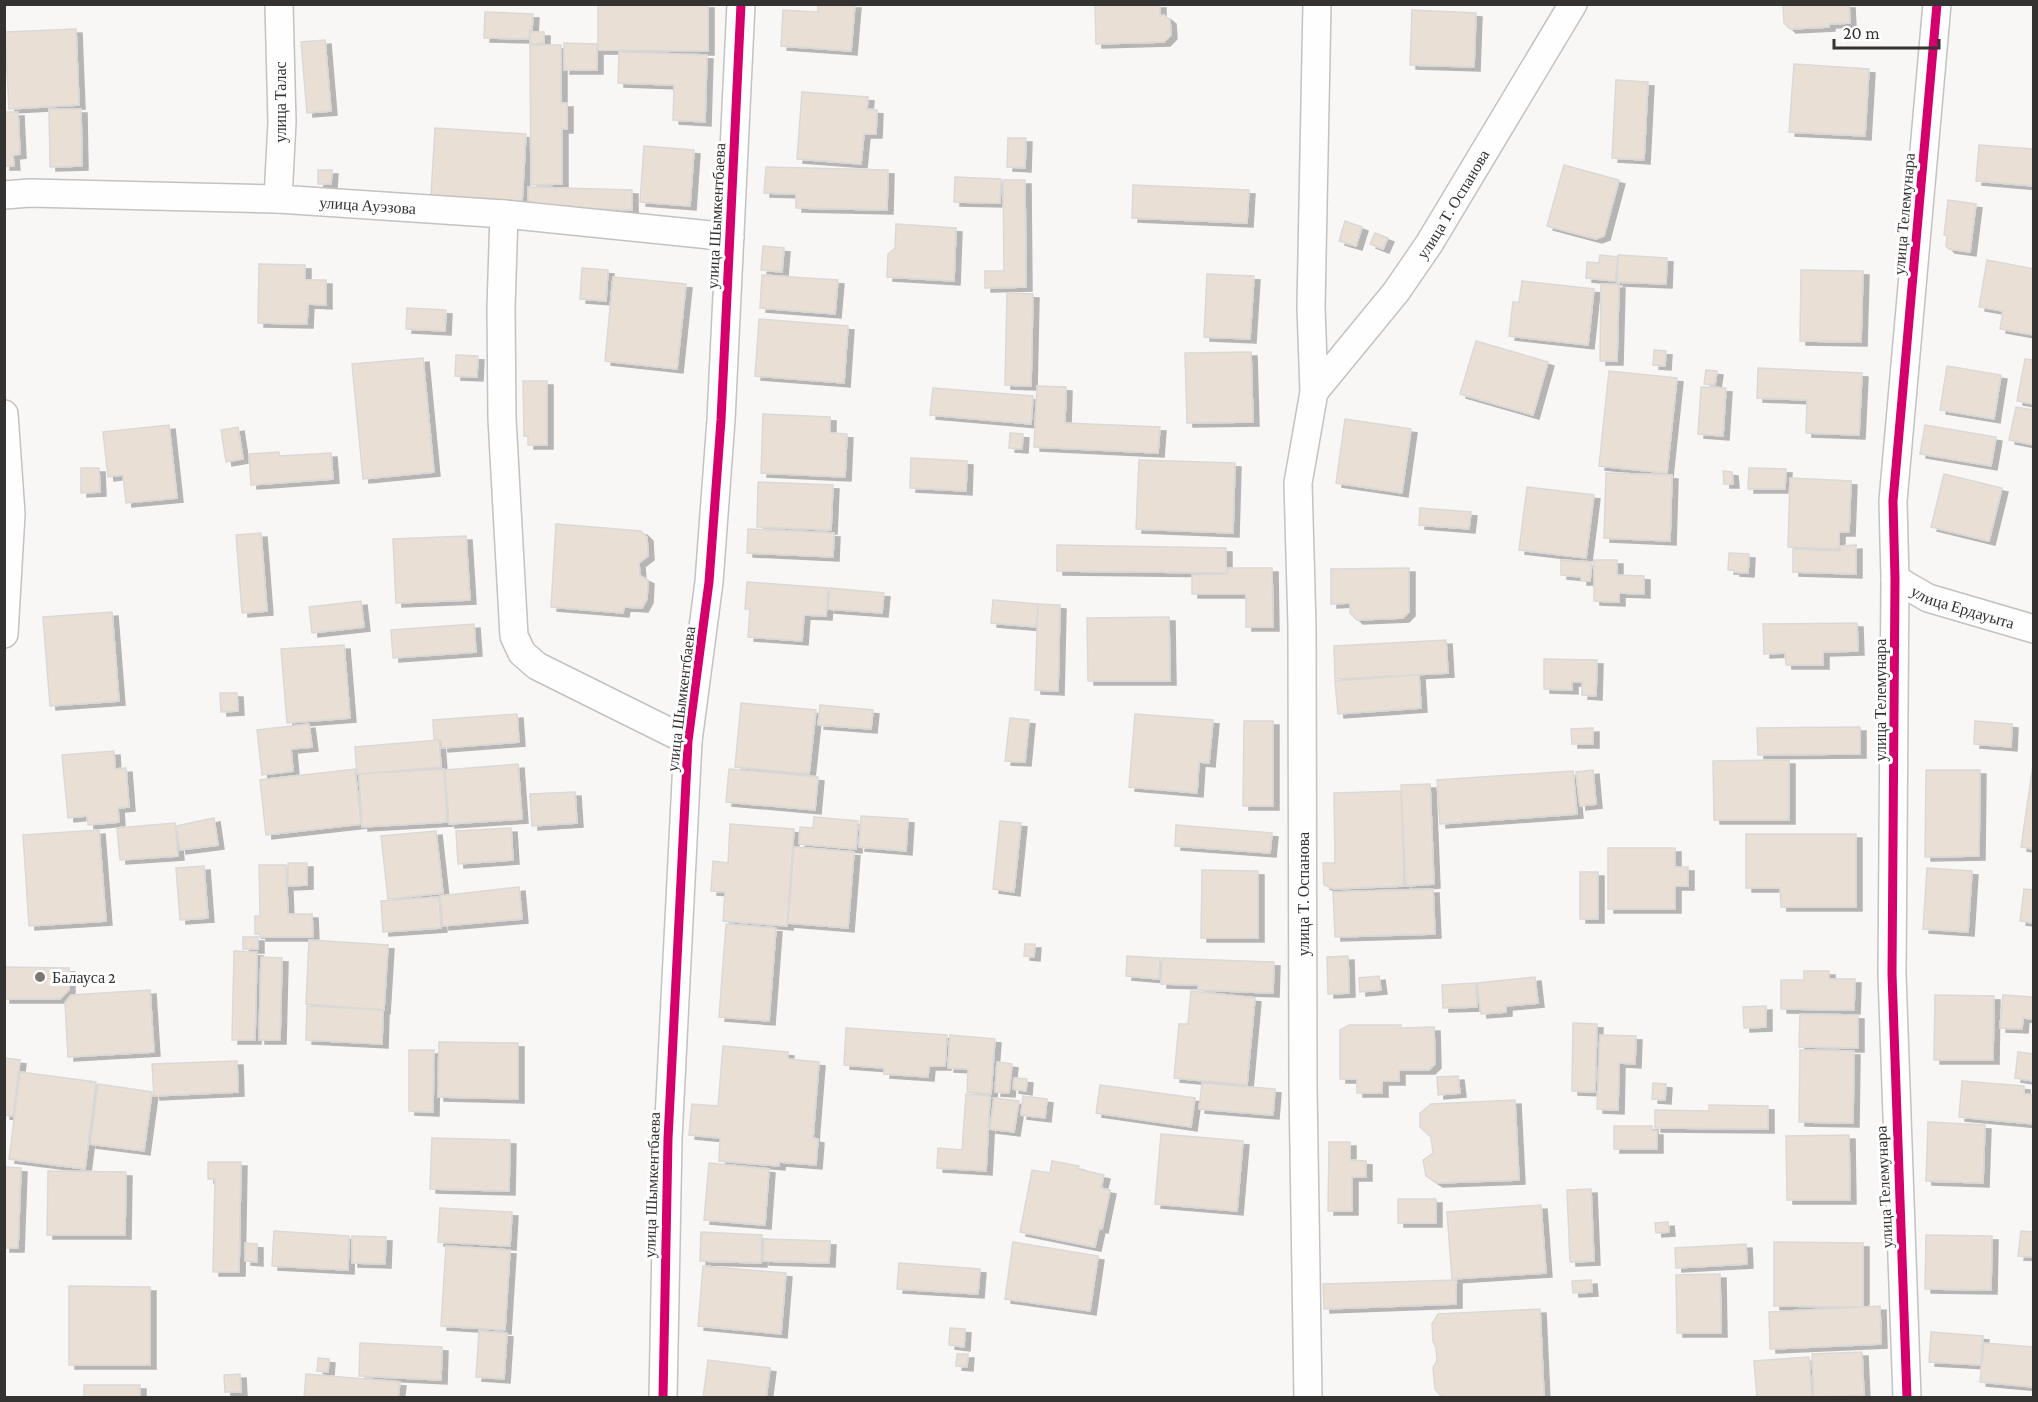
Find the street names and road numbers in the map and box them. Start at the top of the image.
street label: улица Талас [272,61,290,143]
street label: улица Шымкентбаева [704,142,729,290]
street label: улица Т. Оспанова [1413,147,1492,262]
street label: улица Телемунара [1890,152,1919,276]
street label: улица Ауэзова [319,193,417,217]
street label: улица Ердауыта [1908,582,2016,631]
street label: улица Шымкентбаева [664,625,699,773]
street label: улица Телемунара [1872,639,1890,761]
street label: улица Т. Оспанова [1295,832,1313,956]
street label: улица Шымкентбаева [641,1112,664,1258]
street label: улица Телемунара [1872,1125,1897,1249]

